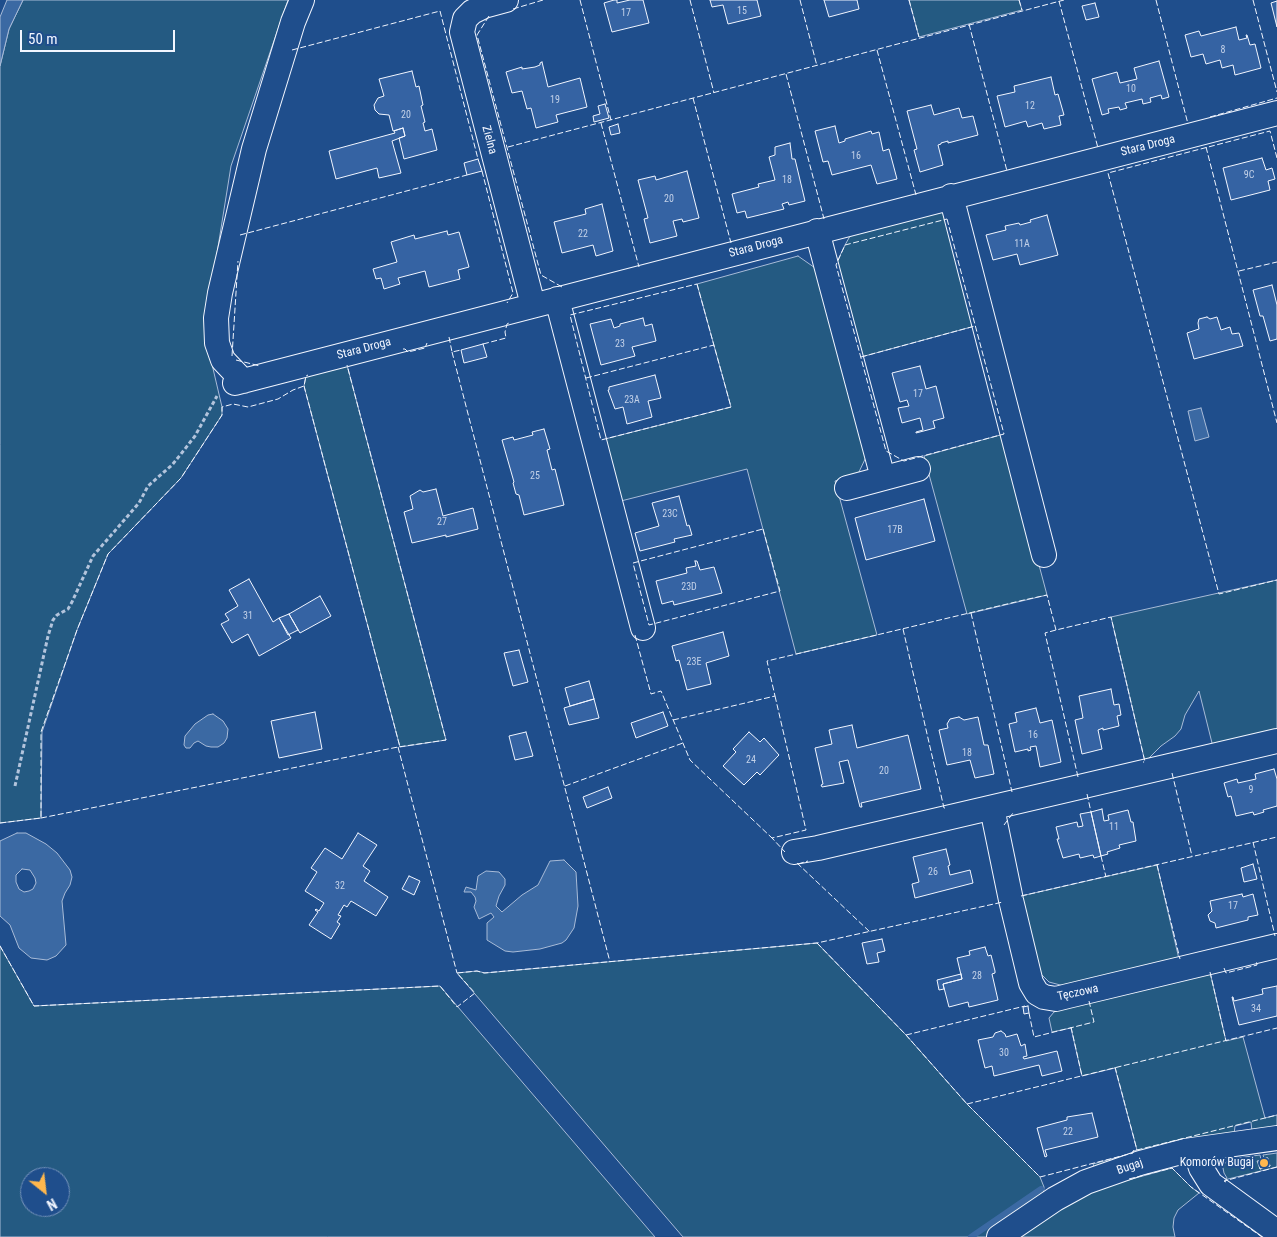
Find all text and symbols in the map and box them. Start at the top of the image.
house number: 15 [737,5,747,17]
house number: 17 [621,7,631,19]
scale bar [22,20,178,52]
text: 50 m [28,30,58,48]
house number: 8 [1221,44,1225,56]
house number: 10 [1126,83,1136,95]
house number: 19 [550,94,560,106]
house number: 12 [1025,100,1035,112]
house number: 20 [401,109,411,121]
street label: Zielna [478,124,500,156]
street label: Stara Droga [1119,132,1177,160]
house number: 16 [851,150,861,162]
house number: 9C [1244,169,1254,181]
house number: 18 [782,174,792,186]
house number: 20 [664,193,674,205]
house number: 22 [578,228,588,240]
street label: Stara Droga [727,233,785,261]
house number: 11A [1014,238,1030,250]
street label: Stara Droga [335,335,393,363]
house number: 23 [615,338,625,350]
house number: 17 [913,388,923,400]
house number: 23A [624,394,640,406]
house number: 25 [530,470,540,482]
house number: 23C [662,508,678,520]
house number: 27 [437,516,447,528]
house number: 17B [887,524,903,536]
house number: 23D [681,581,697,593]
house number: 31 [243,610,253,622]
house number: 23E [687,656,701,668]
house number: 16 [1028,729,1038,741]
house number: 18 [962,747,972,759]
house number: 24 [746,754,756,766]
house number: 20 [879,765,889,777]
house number: 9 [1249,784,1253,796]
house number: 11 [1109,821,1119,833]
house number: 26 [928,866,938,878]
house number: 32 [335,880,345,892]
house number: 17 [1228,900,1238,912]
house number: 28 [972,970,982,982]
street label: Tęczowa [1056,982,1100,1004]
house number: 34 [1251,1003,1261,1015]
house number: 30 [999,1047,1009,1059]
house number: 22 [1063,1126,1073,1138]
street label: Bugaj [1115,1156,1145,1178]
place label: Komorów Bugaj [1180,1156,1254,1170]
marker: Komorów Bugaj [1258,1157,1270,1169]
north arrow [20,1167,70,1217]
text: N [44,1195,59,1213]

